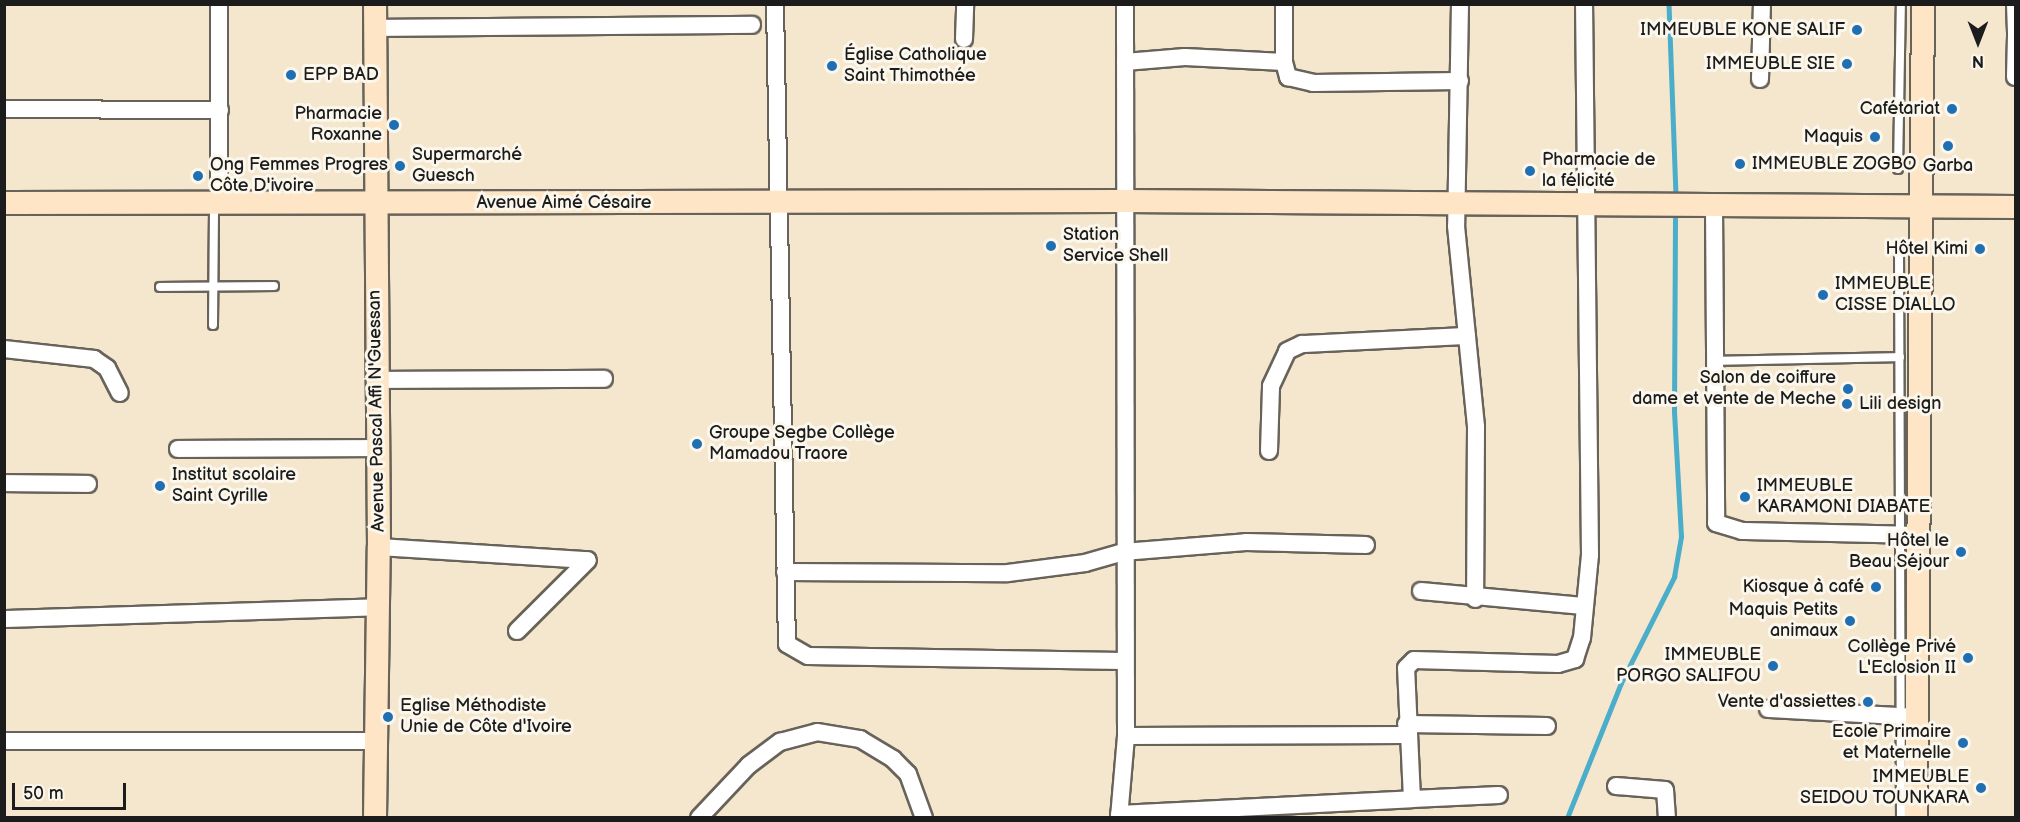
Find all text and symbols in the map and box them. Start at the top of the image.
north arrow [1948,12,2008,72]
place label: IMMEUBLE KONE SALIF [1640,19,1845,41]
marker: IMMEUBLE KONE SALIF [1850,23,1864,37]
place label: Église Catholique Saint Thimothée [844,45,987,88]
text: N [1972,51,1984,70]
place label: IMMEUBLE SIE [1706,53,1835,75]
marker: IMMEUBLE SIE [1840,57,1854,71]
marker: Église Catholique Saint Thimothée [825,59,839,73]
place label: EPP BAD [303,64,379,86]
marker: EPP BAD [284,68,298,82]
place label: Cafétariat [1860,98,1940,120]
marker: Cafétariat [1945,102,1959,116]
place label: Pharmacie Roxanne [295,104,382,146]
marker: Pharmacie Roxanne [387,118,401,132]
place label: Maquis [1804,126,1863,148]
marker: Maquis [1868,130,1882,144]
marker: Garba [1941,139,1955,153]
place label: Supermarché Guesch [412,145,522,188]
place label: Pharmacie de la félicité [1542,150,1655,192]
place label: IMMEUBLE ZOGBO [1752,153,1916,175]
place label: Ong Femmes Progres Côte D'ivoire [210,155,388,198]
place label: Garba [1923,155,1973,177]
marker: IMMEUBLE ZOGBO [1733,157,1747,171]
marker: Supermarché Guesch [393,159,407,173]
marker: Pharmacie de la félicité [1523,164,1537,178]
marker: Ong Femmes Progres Côte D'ivoire [191,169,205,183]
street label: Avenue Aimé Césaire [477,192,651,214]
place label: Station Service Shell [1063,225,1169,268]
place label: Hôtel Kimi [1885,238,1968,260]
marker: Station Service Shell [1044,239,1058,253]
marker: Hôtel Kimi [1973,242,1987,256]
place label: IMMEUBLE CISSE DIALLO [1835,274,1955,316]
marker: IMMEUBLE CISSE DIALLO [1816,288,1830,302]
street label: Avenue Pascal Affi N'Guessan [364,290,390,532]
place label: Salon de coiffure dame et vente de Meche [1632,368,1836,410]
marker: Salon de coiffure dame et vente de Meche [1841,382,1855,396]
place label: Lili design [1859,393,1941,415]
marker: Lili design [1840,397,1854,411]
place label: Groupe Segbe Collège Mamadou Traore [709,423,895,466]
marker: Groupe Segbe Collège Mamadou Traore [690,437,704,451]
place label: Institut scolaire Saint Cyrille [172,465,296,508]
place label: IMMEUBLE KARAMONI DIABATE [1757,476,1930,518]
marker: Institut scolaire Saint Cyrille [153,479,167,493]
marker: IMMEUBLE KARAMONI DIABATE [1738,490,1752,504]
place label: Hôtel le Beau Séjour [1848,531,1949,574]
marker: Hôtel le Beau Séjour [1954,545,1968,559]
place label: Kiosque à café [1742,576,1864,598]
marker: Kiosque à café [1869,580,1883,594]
place label: Maquis Petits animaux [1728,600,1838,642]
marker: Maquis Petits animaux [1843,614,1857,628]
place label: Collège Privé L'Eclosion II [1848,637,1956,680]
place label: IMMEUBLE PORGO SALIFOU [1616,645,1761,688]
marker: Collège Privé L'Eclosion II [1961,651,1975,665]
marker: IMMEUBLE PORGO SALIFOU [1766,659,1780,673]
place label: Vente d'assiettes [1718,691,1856,713]
marker: Vente d'assiettes [1861,695,1875,709]
place label: Eglise Méthodiste Unie de Côte d'Ivoire [400,696,572,738]
marker: Eglise Méthodiste Unie de Côte d'Ivoire [381,710,395,724]
place label: Ecole Primaire et Maternelle [1832,722,1951,764]
marker: Ecole Primaire et Maternelle [1956,736,1970,750]
place label: IMMEUBLE SEIDOU TOUNKARA [1799,767,1969,810]
scale bar [15,771,129,809]
marker: IMMEUBLE SEIDOU TOUNKARA [1974,781,1988,795]
text: 50 m [23,783,64,804]

